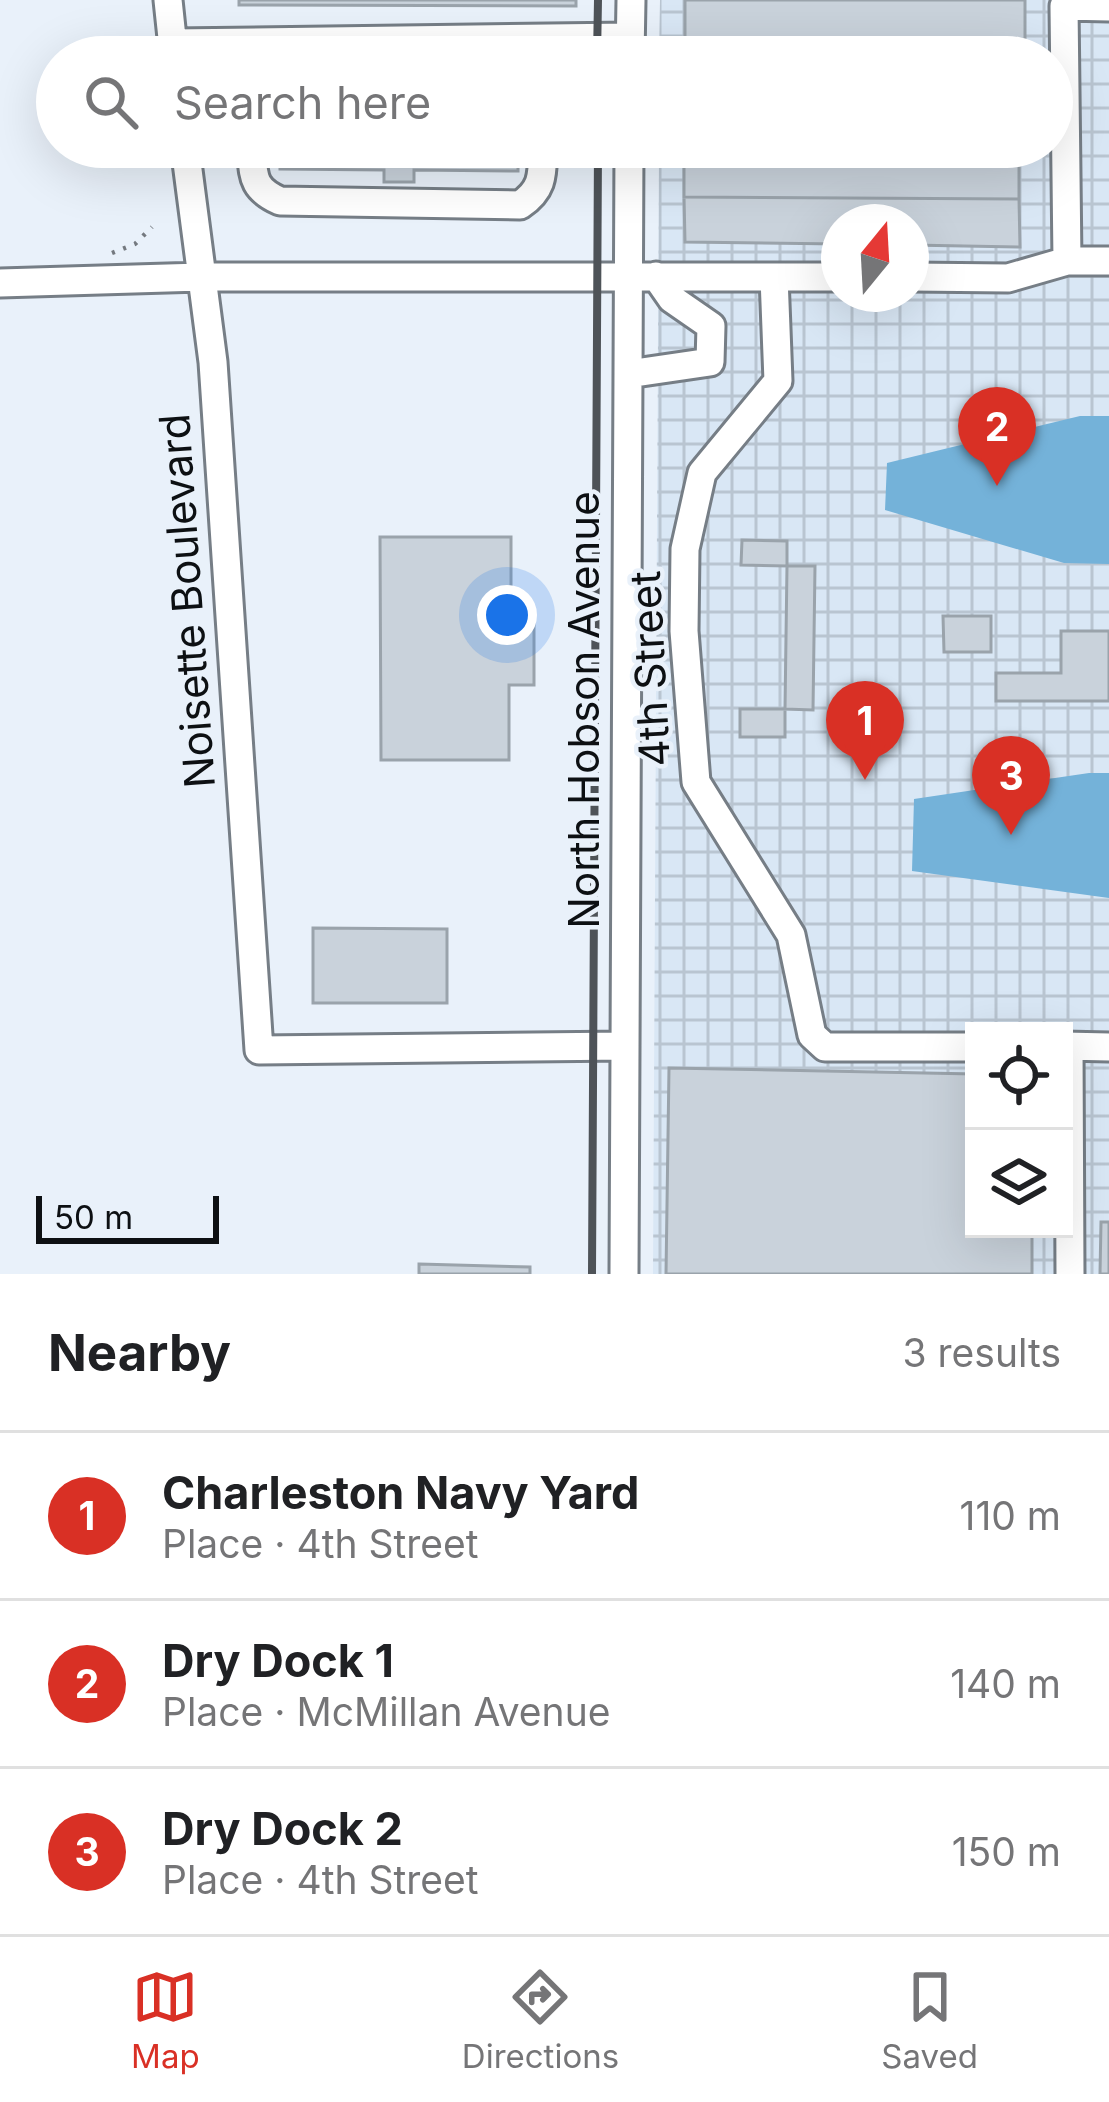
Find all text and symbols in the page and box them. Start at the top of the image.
search box [36,36,1073,168]
icon: search [78,69,144,135]
text: Search here [174,75,431,130]
north arrow [821,204,929,312]
pin: 2 [958,387,1036,486]
street label: Noisette Boulevard [148,412,225,790]
street label: North Hobson Avenue [558,491,609,929]
street label: 4th Street [619,570,680,768]
your location [477,585,537,645]
pin: 1 [826,681,904,780]
pin: 3 [972,736,1050,835]
map controls [965,1022,1073,1238]
button: locate [965,1022,1073,1130]
button: layers [965,1130,1073,1238]
scale bar [36,1190,219,1243]
text: 50 m [54,1197,133,1237]
text: Nearby [48,1322,231,1383]
text: 3 results [903,1329,1061,1376]
text: Charleston Navy Yard [162,1465,639,1520]
text: 1 [79,1492,95,1539]
text: 110 m [960,1492,1061,1539]
text: Place · 4th Street [162,1520,478,1567]
text: Dry Dock 1 [162,1633,394,1688]
text: 2 [75,1660,99,1707]
text: 140 m [950,1660,1061,1707]
text: Place · McMillan Avenue [162,1688,610,1735]
text: Dry Dock 2 [162,1801,403,1856]
text: 3 [74,1828,100,1875]
text: 150 m [952,1828,1061,1875]
text: Place · 4th Street [162,1856,478,1903]
tab: Map [131,1964,200,2076]
tab: Directions [462,1964,619,2076]
tab: Saved [881,1964,978,2076]

